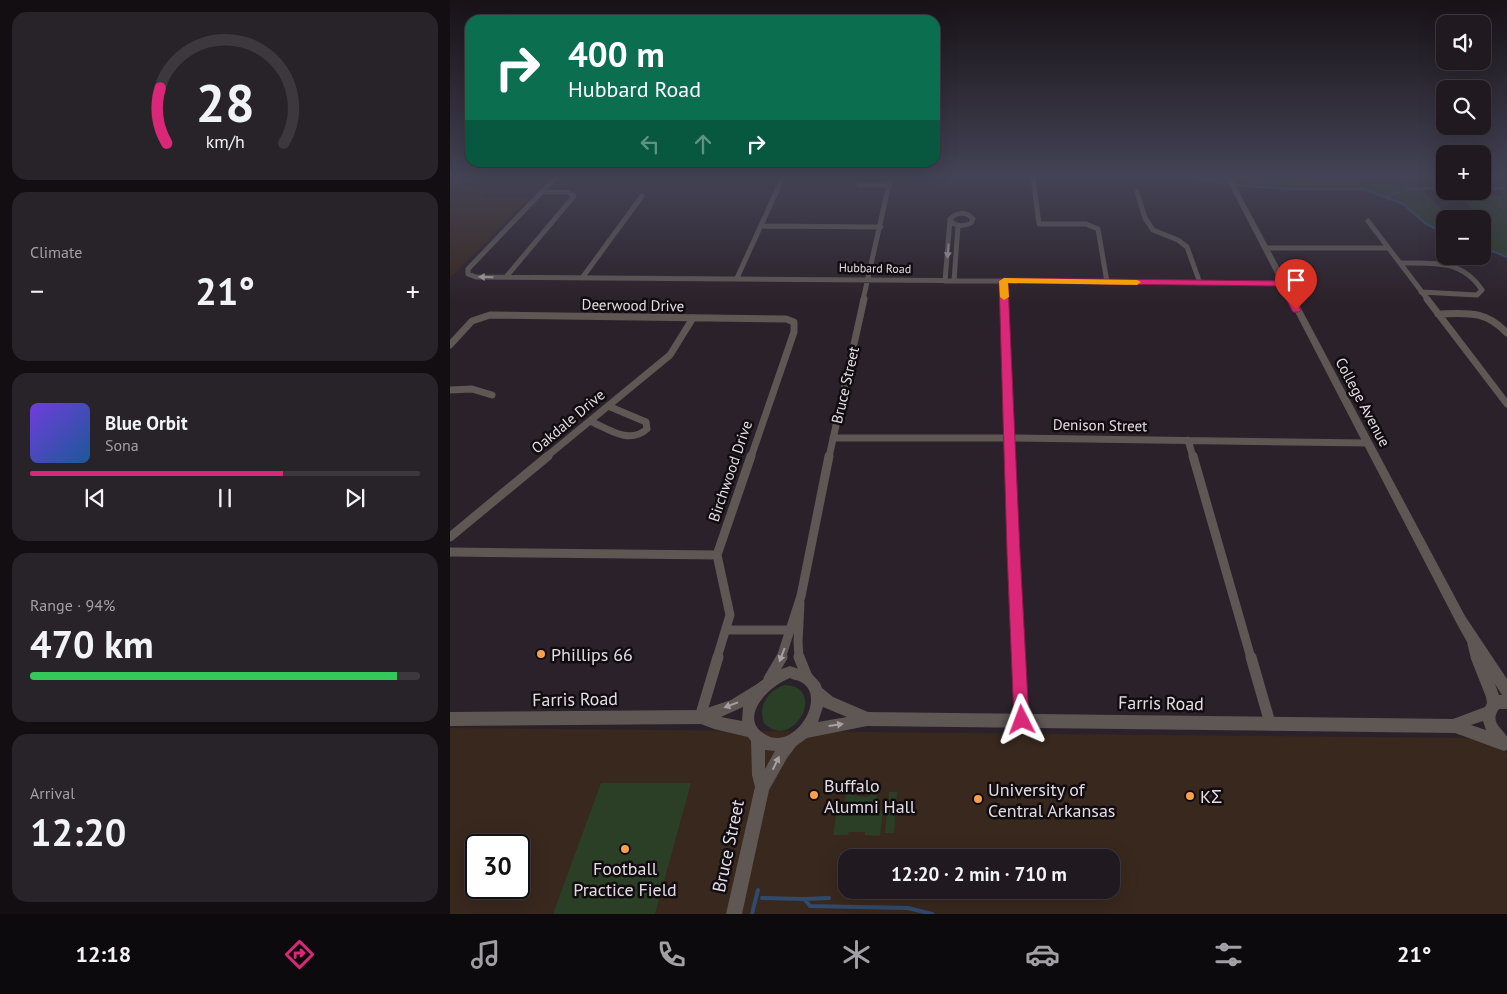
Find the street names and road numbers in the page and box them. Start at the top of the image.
street label: Hubbard Road [839,260,911,276]
street label: Deerwood Drive [582,295,684,315]
street label: Bruce Street [827,345,863,425]
street label: College Avenue [1332,354,1394,450]
street label: Oakdale Drive [527,385,609,457]
street label: Denison Street [1053,415,1147,435]
street label: Birchwood Drive [704,418,756,524]
street label: Farris Road [532,687,618,711]
street label: Farris Road [1118,691,1204,715]
street label: Bruce Street [707,798,749,894]

